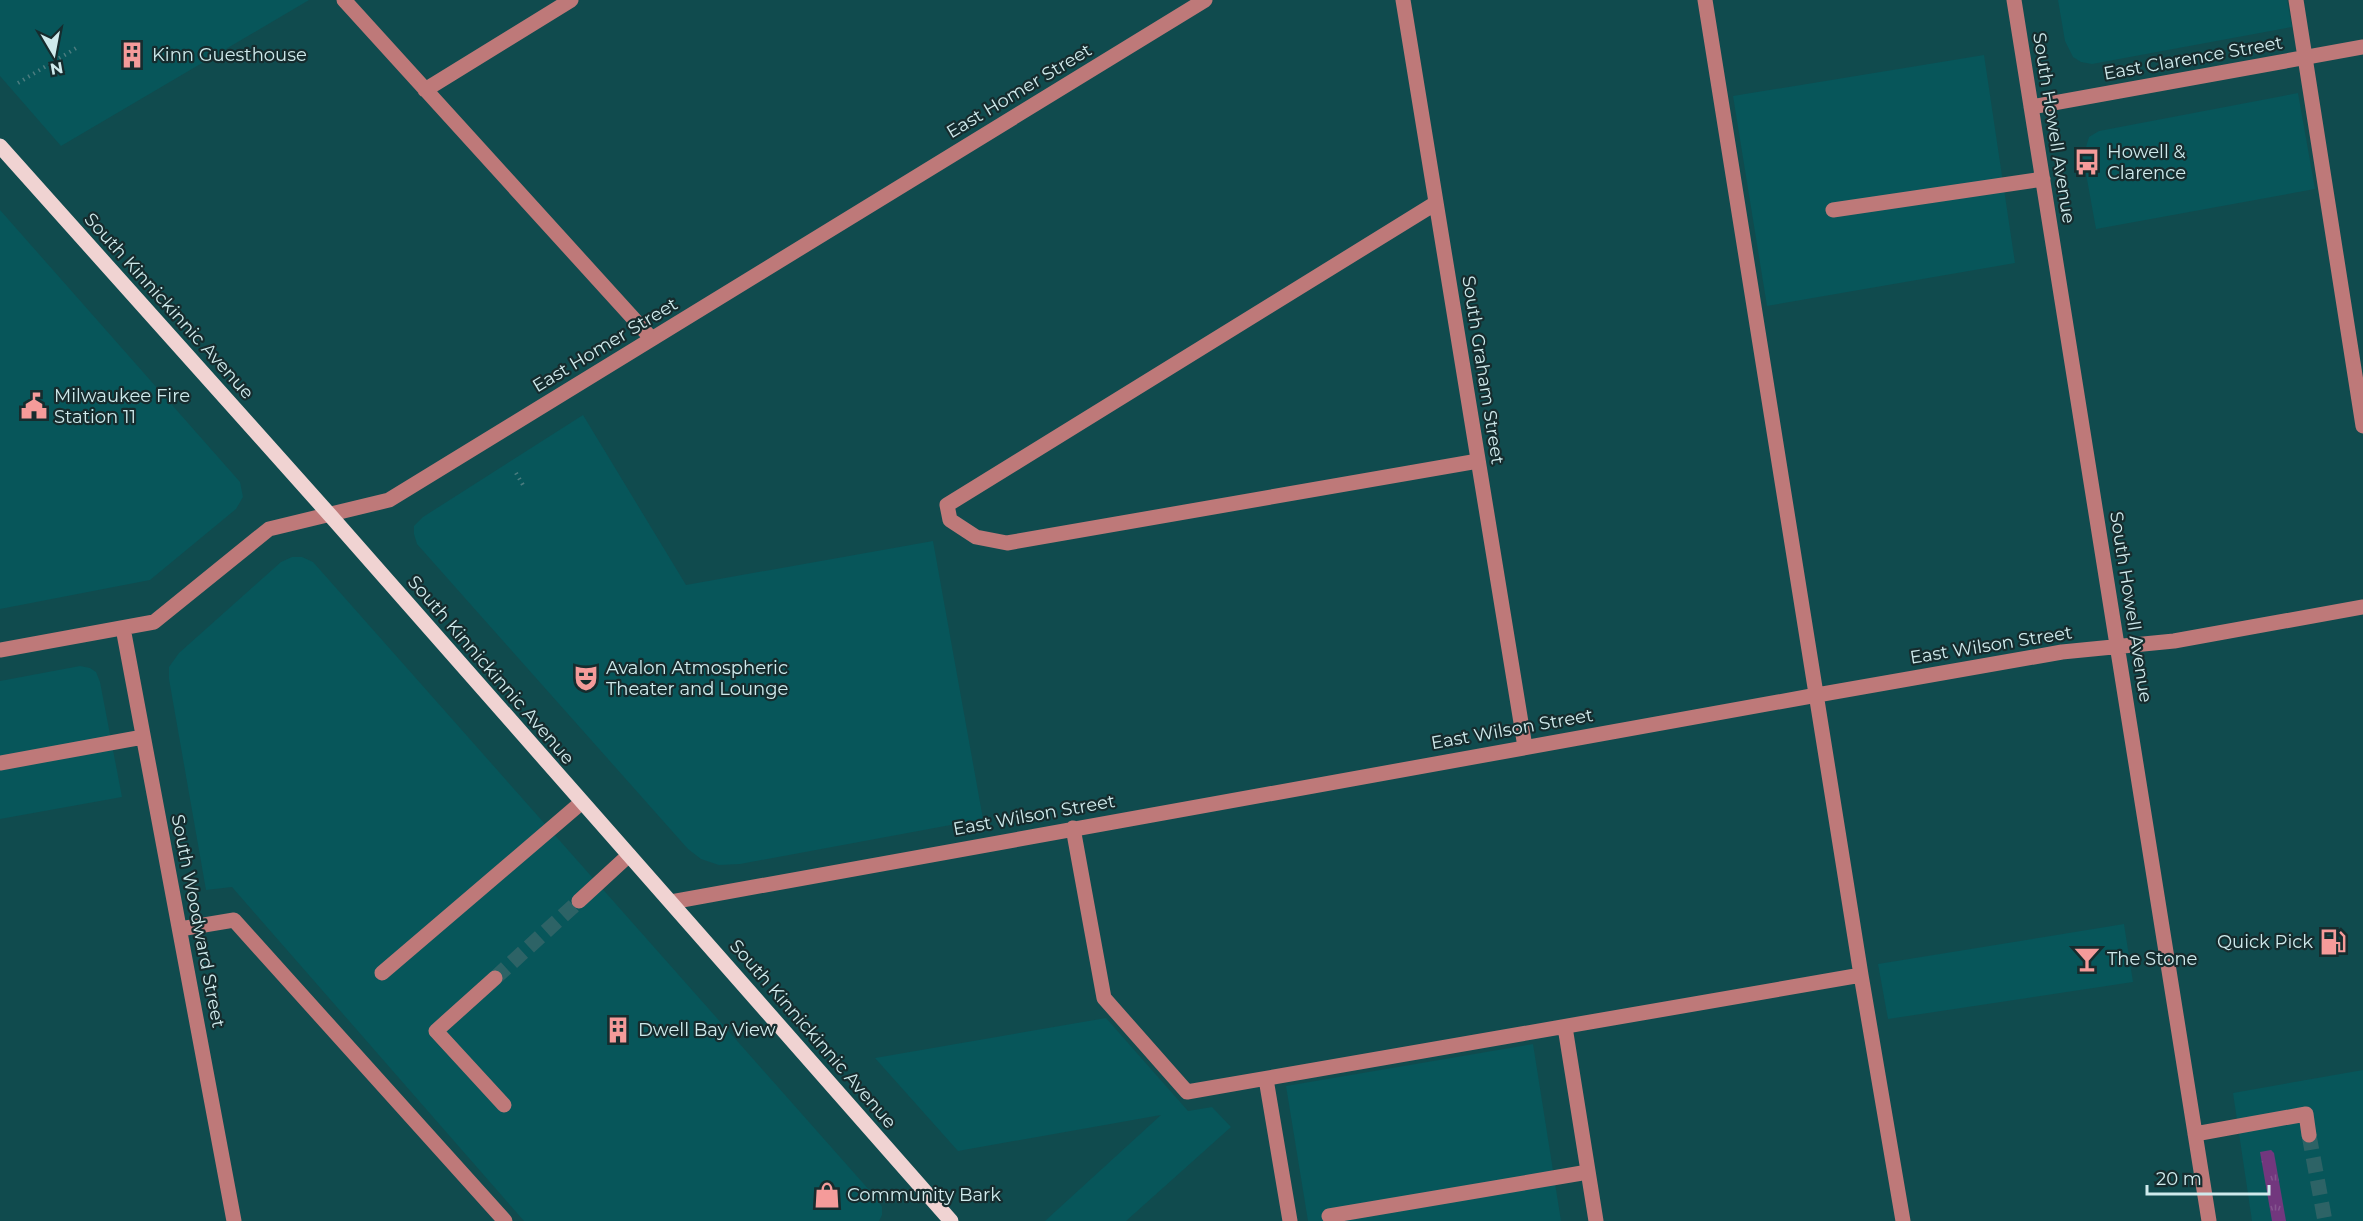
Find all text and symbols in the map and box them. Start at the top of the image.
north arrow [24,24,84,84]
street label: South Howell Avenue [2028,31,2080,225]
street label: East Clarence Street [2102,31,2284,85]
street label: East Homer Street [942,39,1096,143]
building icon: Kinn Guesthouse [117,40,147,70]
place label: Kinn Guesthouse [152,44,307,66]
text: N [48,58,65,79]
place label: Howell & Clarence [2107,141,2186,184]
bus stop icon: Howell & Clarence [2072,147,2102,177]
street label: South Kinnickinnic Avenue [80,208,259,404]
street label: South Graham Street [1457,274,1509,466]
street label: East Homer Street [528,293,682,397]
place label: Milwaukee Fire Station 11 [54,385,190,428]
public building icon: Milwaukee Fire Station 11 [19,391,49,421]
street label: South Howell Avenue [2105,510,2157,704]
street label: South Kinnickinnic Avenue [403,571,579,769]
street label: East Wilson Street [1908,621,2074,669]
place label: Avalon Atmospheric Theater and Lounge [606,657,789,700]
theatre icon: Avalon Atmospheric Theater and Lounge [571,663,601,693]
street label: East Wilson Street [1429,704,1595,754]
street label: East Wilson Street [951,790,1117,840]
street label: South Woodward Street [167,812,229,1030]
fuel station icon: Quick Pick [2318,927,2348,957]
place label: Quick Pick [2217,931,2313,953]
street label: South Kinnickinnic Avenue [725,935,901,1133]
bar icon: The Stone [2072,944,2102,974]
place label: The Stone [2107,948,2198,970]
building icon: Dwell Bay View [603,1015,633,1045]
place label: Dwell Bay View [638,1019,776,1041]
scale bar [2147,1158,2268,1196]
text: 20 m [2156,1168,2202,1190]
shop icon: Community Bark [812,1180,842,1210]
place label: Community Bark [847,1184,1001,1206]

